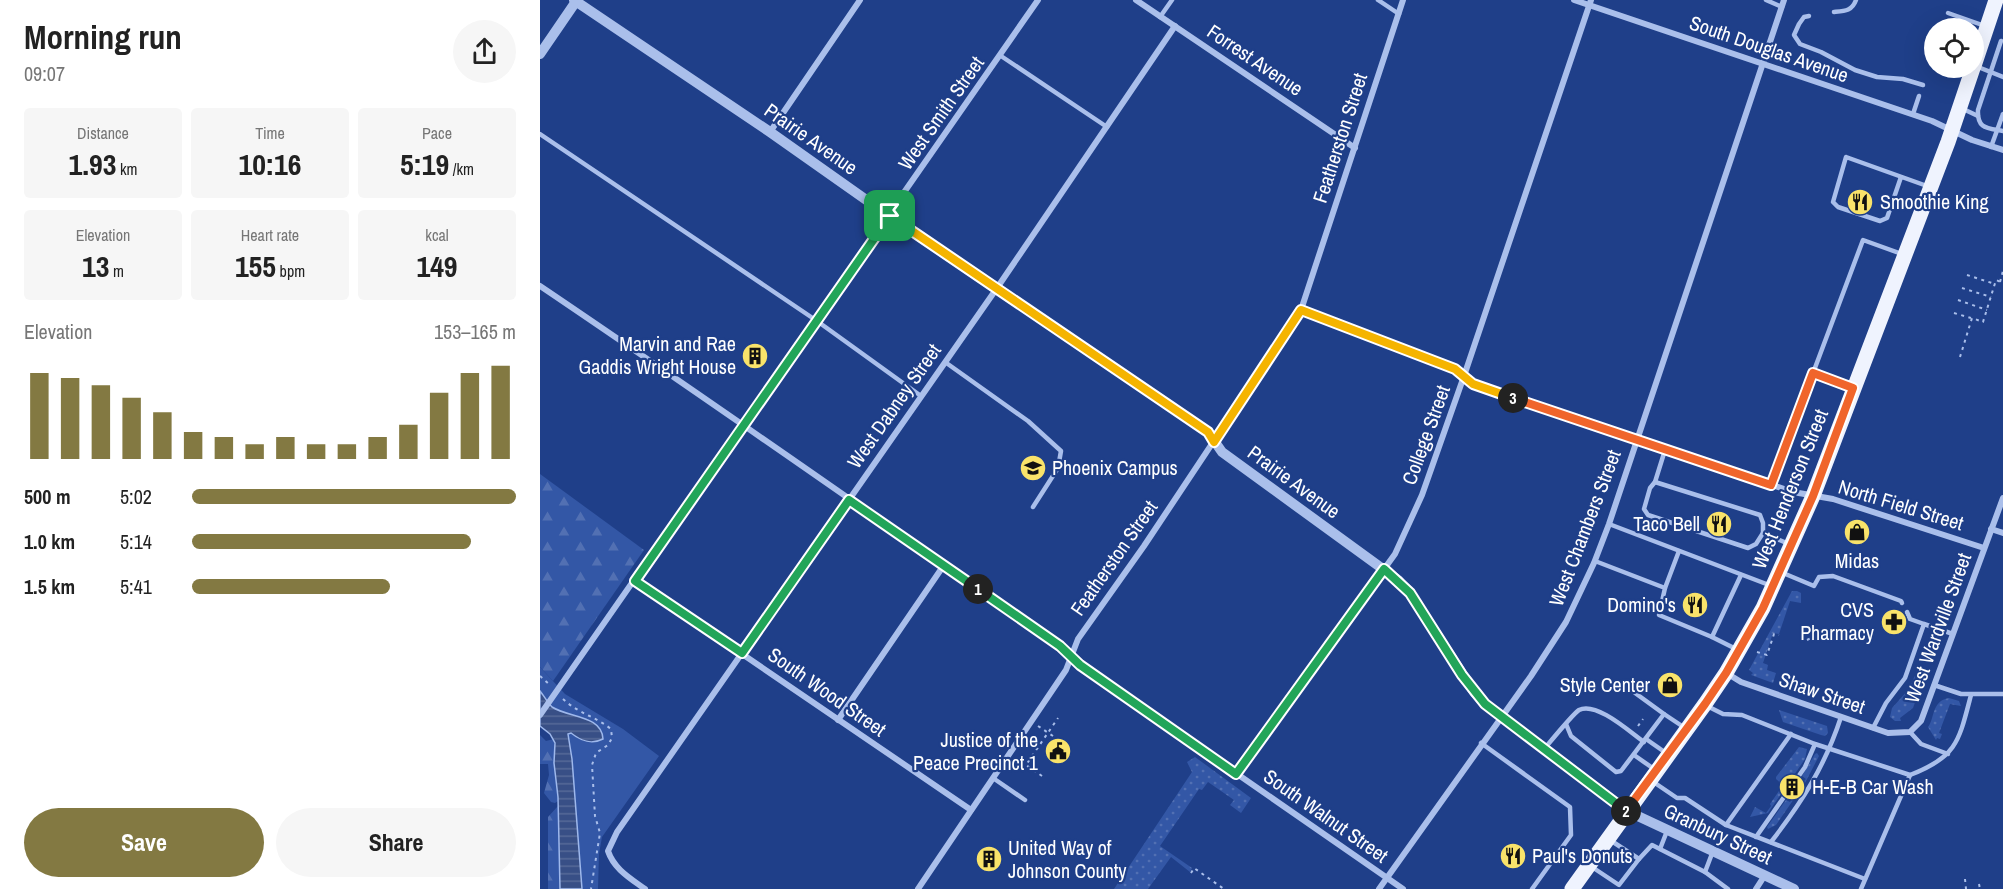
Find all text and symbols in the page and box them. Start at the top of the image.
street label: South Douglas Avenue [1686,9,1852,88]
text: Morning run [24,15,182,59]
street label: Forrest Avenue [1202,18,1308,102]
map controls [1924,18,1984,78]
button: locate [1924,18,1984,78]
button: share [453,20,516,83]
street label: West Smith Street [891,50,990,175]
text: 09:07 [24,60,65,87]
street label: Featherston Street [1306,69,1373,206]
street label: Prairie Avenue [759,96,863,181]
text: Distance [77,122,129,144]
text: Time [255,122,285,144]
text: Pace [422,122,452,144]
text: 1.93 [68,144,116,184]
text: 10:16 [239,144,301,184]
text: 5:19 [400,144,449,184]
text: km [116,158,138,180]
text: /km [449,158,474,180]
restaurant icon: Smoothie King [1845,187,1875,217]
place label: Smoothie King [1880,188,1989,215]
pin [864,190,915,241]
icon: arrive [873,199,906,232]
text: Elevation [76,224,130,246]
text: Heart rate [241,224,299,246]
text: kcal [425,224,449,246]
text: 13 [82,246,109,286]
text: 155 [235,246,276,286]
text: 149 [416,246,458,286]
text: m [109,260,124,282]
text: bpm [276,260,305,282]
text: Elevation [24,318,92,345]
text: 153–165 m [434,318,516,345]
place label: Marvin and Rae Gaddis Wright House [579,330,736,380]
street label: West Dabney Street [841,338,947,473]
building icon: Marvin and Rae Gaddis Wright House [740,341,770,371]
street label: College Street [1395,381,1456,488]
pin: 3 [1498,383,1528,413]
text: 3 [1509,387,1517,409]
street label: West Henderson Street [1745,404,1834,573]
street label: Prairie Avenue [1243,439,1346,524]
street label: West Chambers Street [1542,445,1627,610]
school or university icon: Phoenix Campus [1018,453,1048,483]
place label: Phoenix Campus [1052,454,1178,481]
street label: North Field Street [1835,473,1967,536]
text: 500 m [24,483,71,510]
text: 5:02 [120,483,152,510]
street label: Featherston Street [1064,494,1164,621]
restaurant icon: Taco Bell [1704,509,1734,539]
place label: Taco Bell [1633,510,1700,537]
shop icon: Midas [1842,517,1872,547]
text: 1.0 km [24,528,75,555]
text: 5:14 [120,528,152,555]
place label: Midas [1835,547,1879,574]
street label: West Wardville Street [1898,549,1977,707]
text: 1.5 km [24,573,75,600]
text: 5:41 [120,573,152,600]
pin: 1 [963,574,993,604]
text: 1 [974,578,982,600]
restaurant icon: Domino's [1680,590,1710,620]
place label: Domino's [1607,591,1676,618]
place label: CVS Pharmacy [1800,596,1875,646]
pharmacy icon: CVS Pharmacy [1879,607,1909,637]
street label: South Wood Street [763,641,892,743]
street label: Shaw Street [1776,665,1869,720]
shop icon: Style Center [1655,670,1685,700]
place label: Style Center [1560,671,1651,698]
place label: Justice of the Peace Precinct 1 [913,726,1038,776]
public building icon: Justice of the Peace Precinct 1 [1043,736,1073,766]
street label: South Walnut Street [1259,763,1394,869]
building icon: H-E-B Car Wash [1777,772,1807,802]
place label: H-E-B Car Wash [1812,773,1934,800]
pin: 2 [1611,796,1641,826]
street label: Granbury Street [1660,797,1777,871]
text: 2 [1622,800,1630,822]
button: Save [24,808,264,877]
button: Share [276,808,516,877]
place label: United Way of Johnson County [1008,834,1127,884]
restaurant icon: Paul's Donuts [1498,841,1528,871]
place label: Paul's Donuts [1532,842,1633,869]
building icon: United Way of Johnson County [974,844,1004,874]

